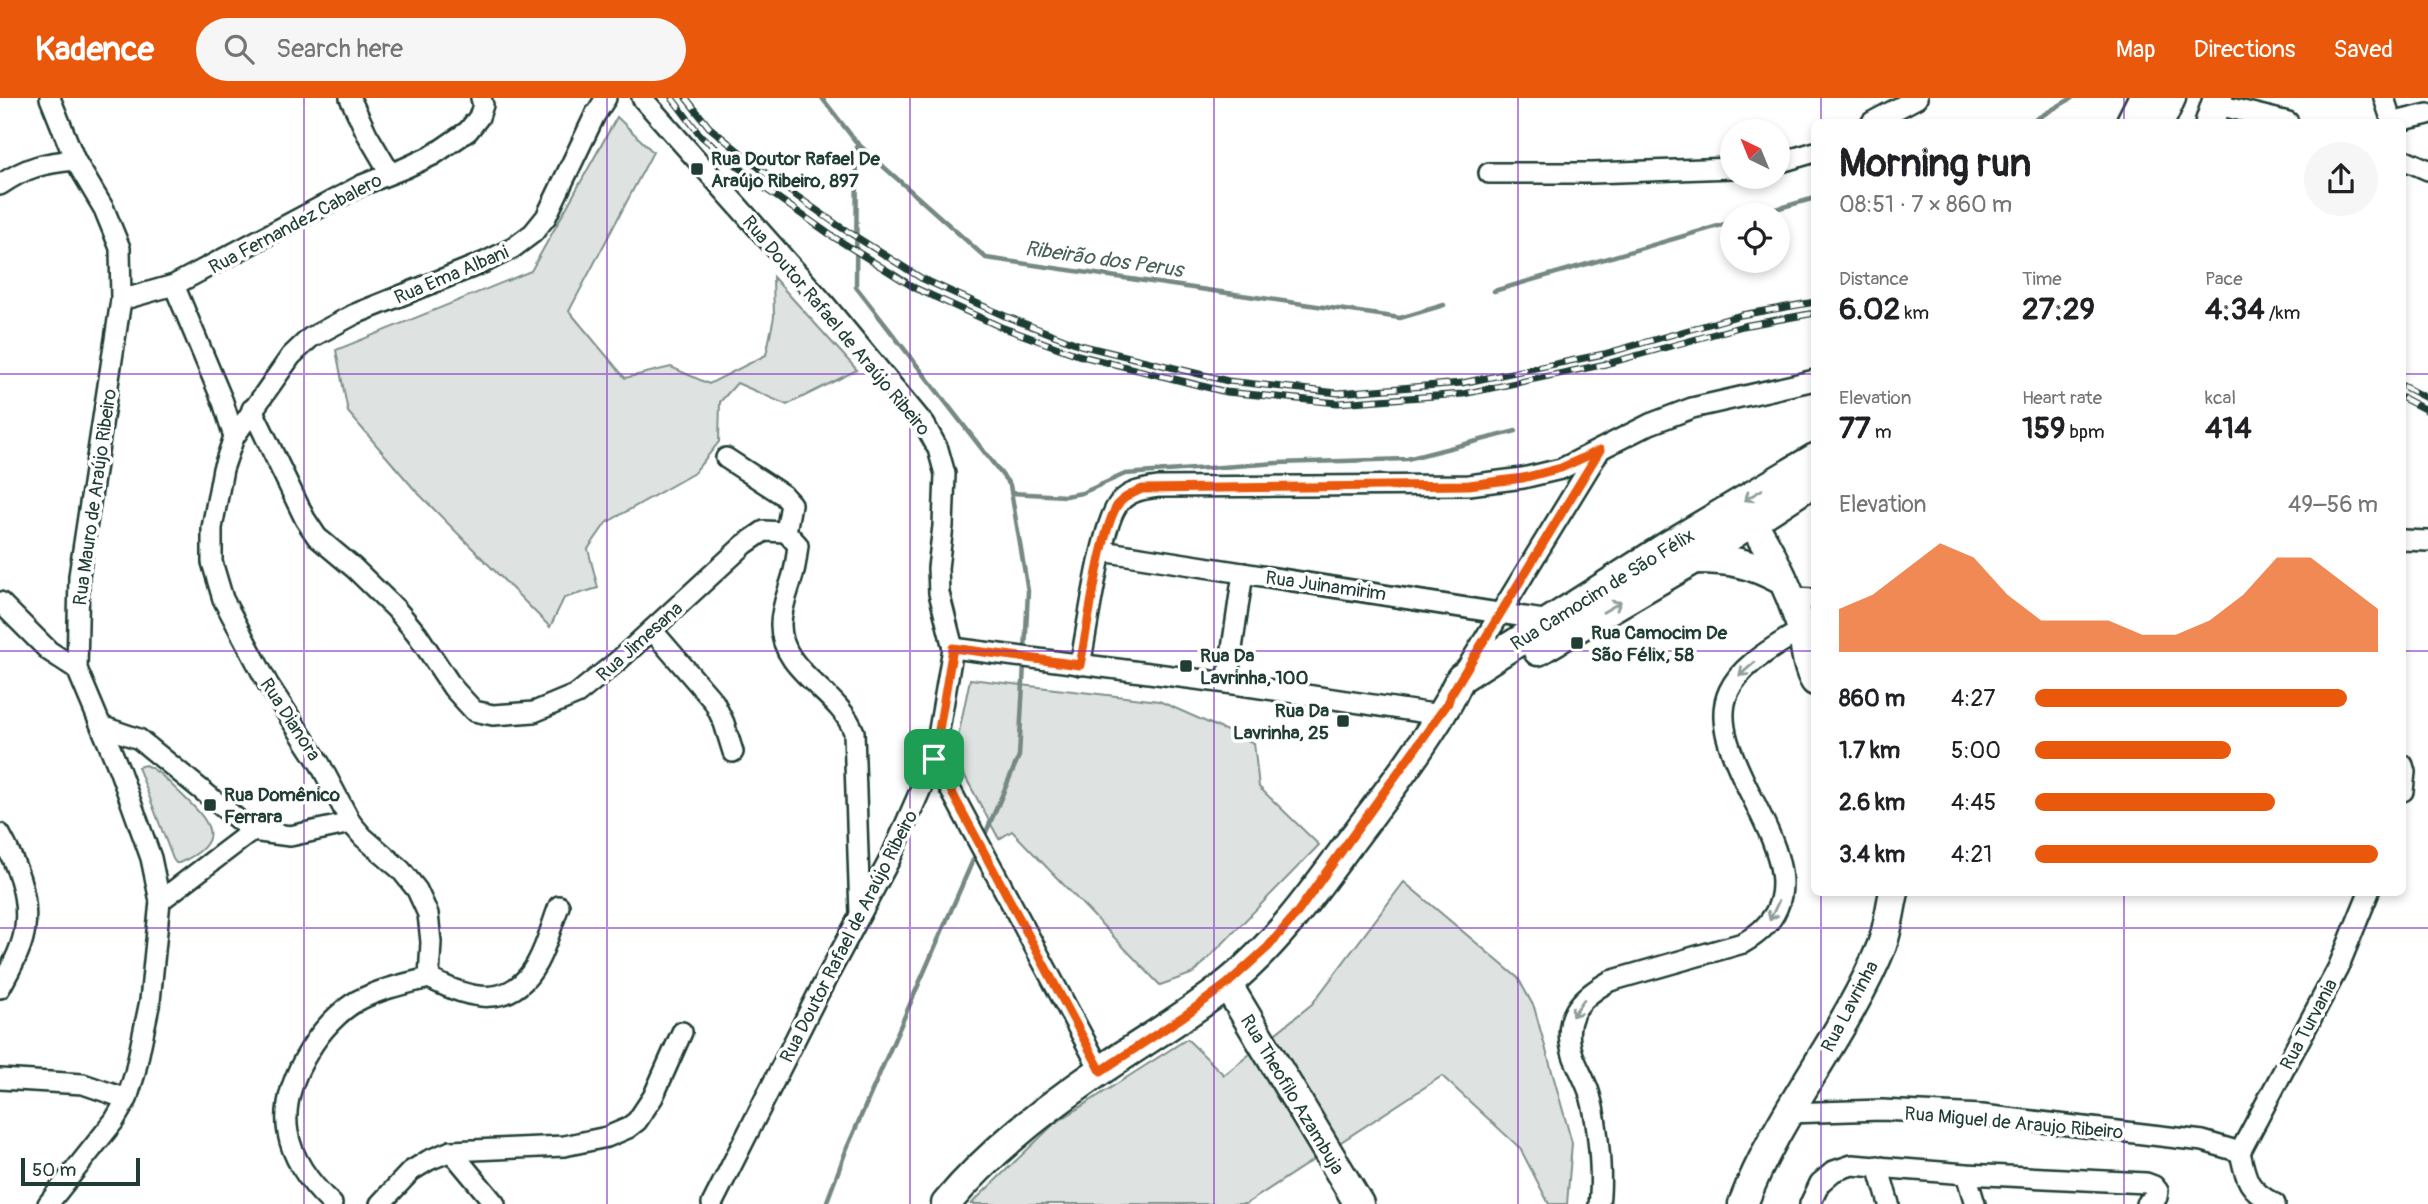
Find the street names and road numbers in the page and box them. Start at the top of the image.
street label: Rua Fernandez Cabalero [205,168,386,280]
street label: Rua Doutor Rafael de Araújo Ribeiro [737,211,935,441]
street label: Rua Ema Albani [391,240,512,310]
street label: Rua Mauro de Araújo Ribeiro [68,387,122,607]
street label: Rua Camocim de São Félix [1506,524,1699,656]
street label: Rua Juinamirim [1264,566,1388,606]
street label: Rua Jimesana [591,597,688,687]
street label: Rua Dianora [254,674,326,766]
street label: Rua Doutor Rafael de Araújo Ribeiro [775,806,923,1067]
street label: Rua Lavrinha [1816,957,1884,1056]
street label: Rua Turvania [2275,975,2343,1074]
street label: Rua Theofilo Azambuja [1235,1010,1349,1179]
street label: Rua Miguel de Araujo Ribeiro [1903,1101,2124,1145]

